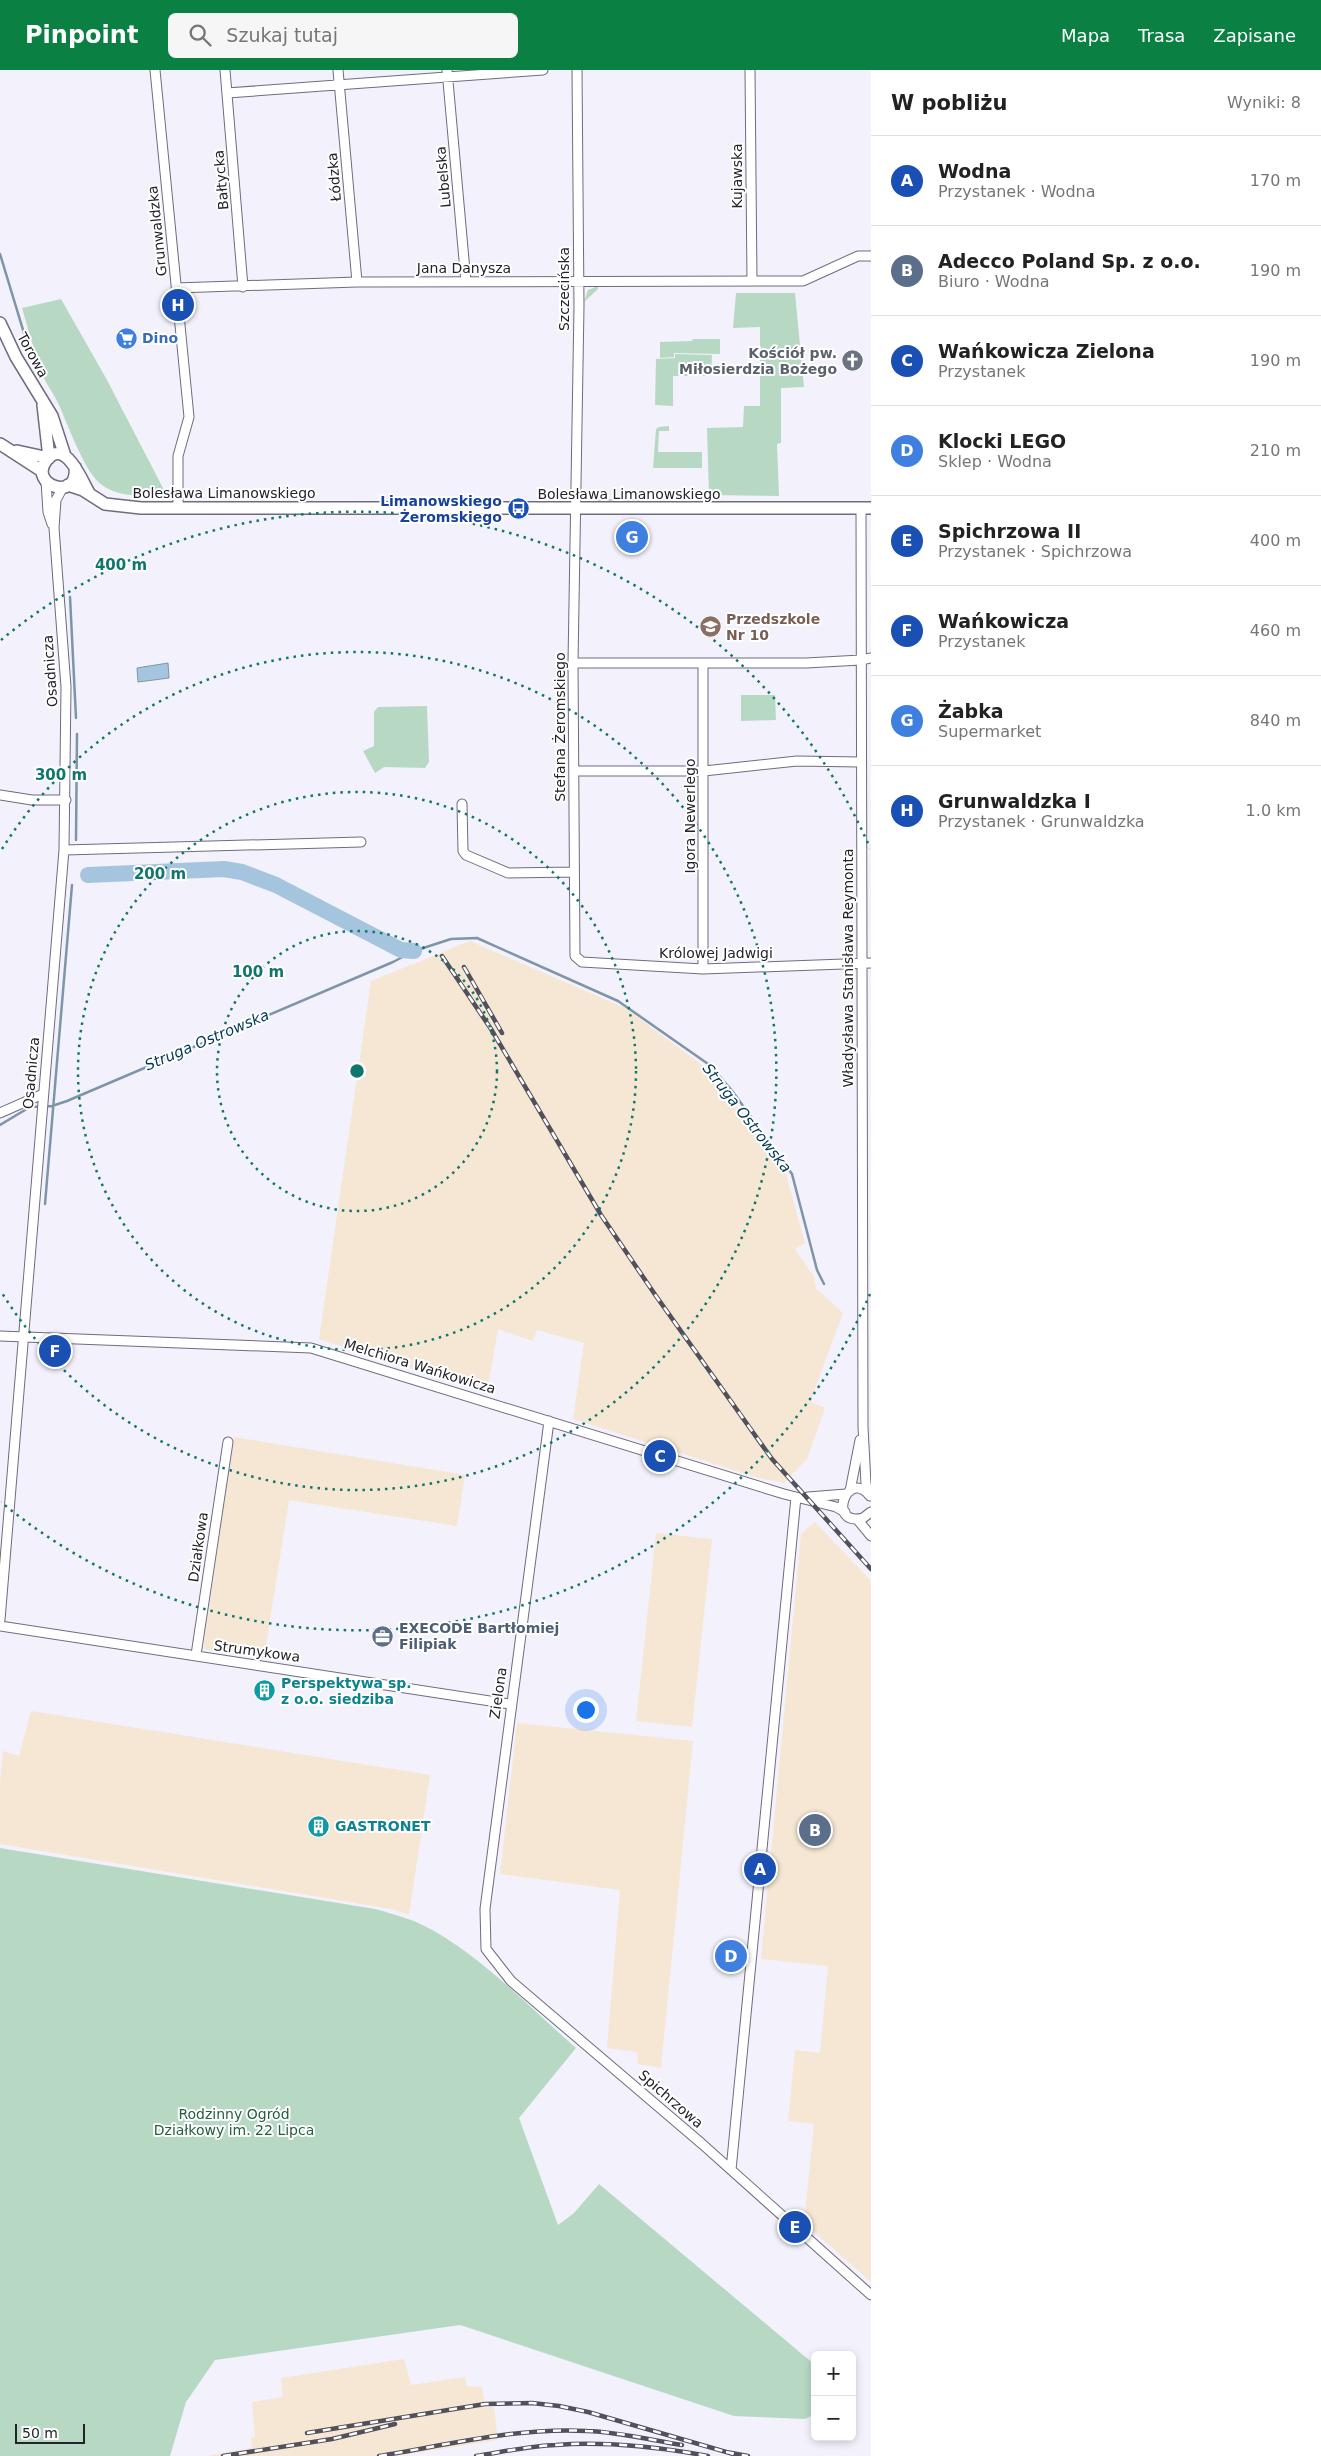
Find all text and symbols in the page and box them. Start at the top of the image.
search box [168,13,518,58]
text: Pinpoint [25,21,138,49]
icon: search [186,21,214,49]
text: Szukaj tutaj [226,24,338,46]
text: Mapa [1061,25,1110,46]
text: Trasa [1138,25,1185,46]
text: Zapisane [1213,25,1296,46]
text: W pobliżu [891,91,1008,115]
text: Wyniki: 8 [1227,93,1301,112]
street label: Kujawska [729,143,745,209]
street label: Lubelska [432,146,454,208]
street label: Bałtycka [210,149,232,211]
street label: Łódzka [324,152,344,203]
text: Wodna [938,160,1011,182]
text: A [901,171,913,190]
text: 170 m [1250,171,1301,190]
text: Przystanek · Wodna [938,182,1096,201]
street label: Grunwaldzka [144,185,170,277]
street label: Szczecińska [556,247,572,331]
text: Adecco Poland Sp. z o.o. [938,250,1201,272]
street label: Jana Danysza [416,260,511,276]
text: B [901,261,913,280]
text: 190 m [1250,261,1301,280]
text: Biuro · Wodna [938,272,1050,291]
pin: H [162,286,194,324]
supermarket icon: Dino [114,326,138,350]
street label: Torowa [14,329,52,380]
place label: Dino [142,330,178,346]
text: Wańkowicza Zielona [938,340,1155,362]
place label: Kościół pw. Miłosierdzia Bożego [679,345,837,377]
church icon: Kościół pw. Miłosierdzia Bożego [841,349,865,373]
text: C [901,351,913,370]
text: 190 m [1250,351,1301,370]
text: Przystanek [938,362,1025,381]
text: Klocki LEGO [938,430,1066,452]
text: D [900,441,914,460]
text: 210 m [1250,441,1301,460]
text: Sklep · Wodna [938,452,1052,471]
street label: Bolesława Limanowskiego [132,485,316,501]
street label: Bolesława Limanowskiego [537,486,721,502]
place label: Limanowskiego Żeromskiego [380,493,502,525]
bus stop icon: Limanowskiego Żeromskiego [506,497,530,521]
pin: G [616,518,648,556]
text: Spichrzowa II [938,520,1081,542]
text: E [902,531,912,550]
text: 400 m [1250,531,1301,550]
text: Przystanek · Spichrzowa [938,542,1132,561]
text: 400 m [95,556,147,574]
text: Wańkowicza [938,610,1069,632]
place label: Przedszkole Nr 10 [726,611,820,643]
school or university icon: Przedszkole Nr 10 [698,615,722,639]
text: F [902,621,912,640]
text: 460 m [1250,621,1301,640]
text: Przystanek [938,632,1025,651]
street label: Osadnicza [40,634,60,708]
street label: Stefana Żeromskiego [551,652,568,802]
text: Żabka [938,700,1004,722]
text: G [900,711,914,730]
text: 840 m [1250,711,1301,730]
text: Supermarket [938,722,1041,741]
street label: Igora Newerlego [682,758,698,874]
text: 300 m [35,766,87,784]
text: Grunwaldzka I [938,790,1091,812]
text: H [900,801,914,820]
text: 1.0 km [1246,801,1301,820]
text: Przystanek · Grunwaldzka [938,812,1145,831]
street label: Władysława Stanisława Reymonta [840,848,856,1088]
text: 200 m [134,865,186,883]
street label: Królowej Jadwigi [659,945,773,961]
text: 100 m [232,963,284,981]
water label: Struga Ostrowska [142,1006,272,1074]
street label: Osadnicza [20,1036,42,1110]
water label: Struga Ostrowska [699,1060,795,1176]
centre of rings [348,1062,366,1080]
pin: F [39,1332,71,1370]
street label: Melchiora Wańkowicza [342,1335,498,1397]
pin: C [644,1437,676,1475]
street label: Działkowa [185,1511,211,1583]
place label: EXECODE Bartłomiej Filipiak [399,1620,559,1652]
office icon: EXECODE Bartłomiej Filipiak [371,1624,395,1648]
street label: Strumykowa [213,1637,301,1665]
street label: Zielona [486,1666,510,1720]
place label: Perspektywa sp. z o.o. siedziba [281,1675,412,1707]
building icon: Perspektywa sp. z o.o. siedziba [253,1679,277,1703]
your location [573,1697,599,1723]
pin: B [799,1811,831,1849]
building icon: GASTRONET [307,1814,331,1838]
place label: GASTRONET [335,1818,431,1834]
pin: A [744,1850,776,1888]
pin: D [715,1937,747,1975]
street label: Spichrzowa [636,2067,706,2131]
park label: Rodzinny Ogród Działkowy im. 22 Lipca [154,2106,314,2138]
pin: E [779,2208,811,2246]
map controls [811,2351,856,2441]
button: + [811,2351,856,2396]
button: − [811,2396,856,2441]
scale bar [15,2421,85,2444]
text: 50 m [22,2425,58,2441]

